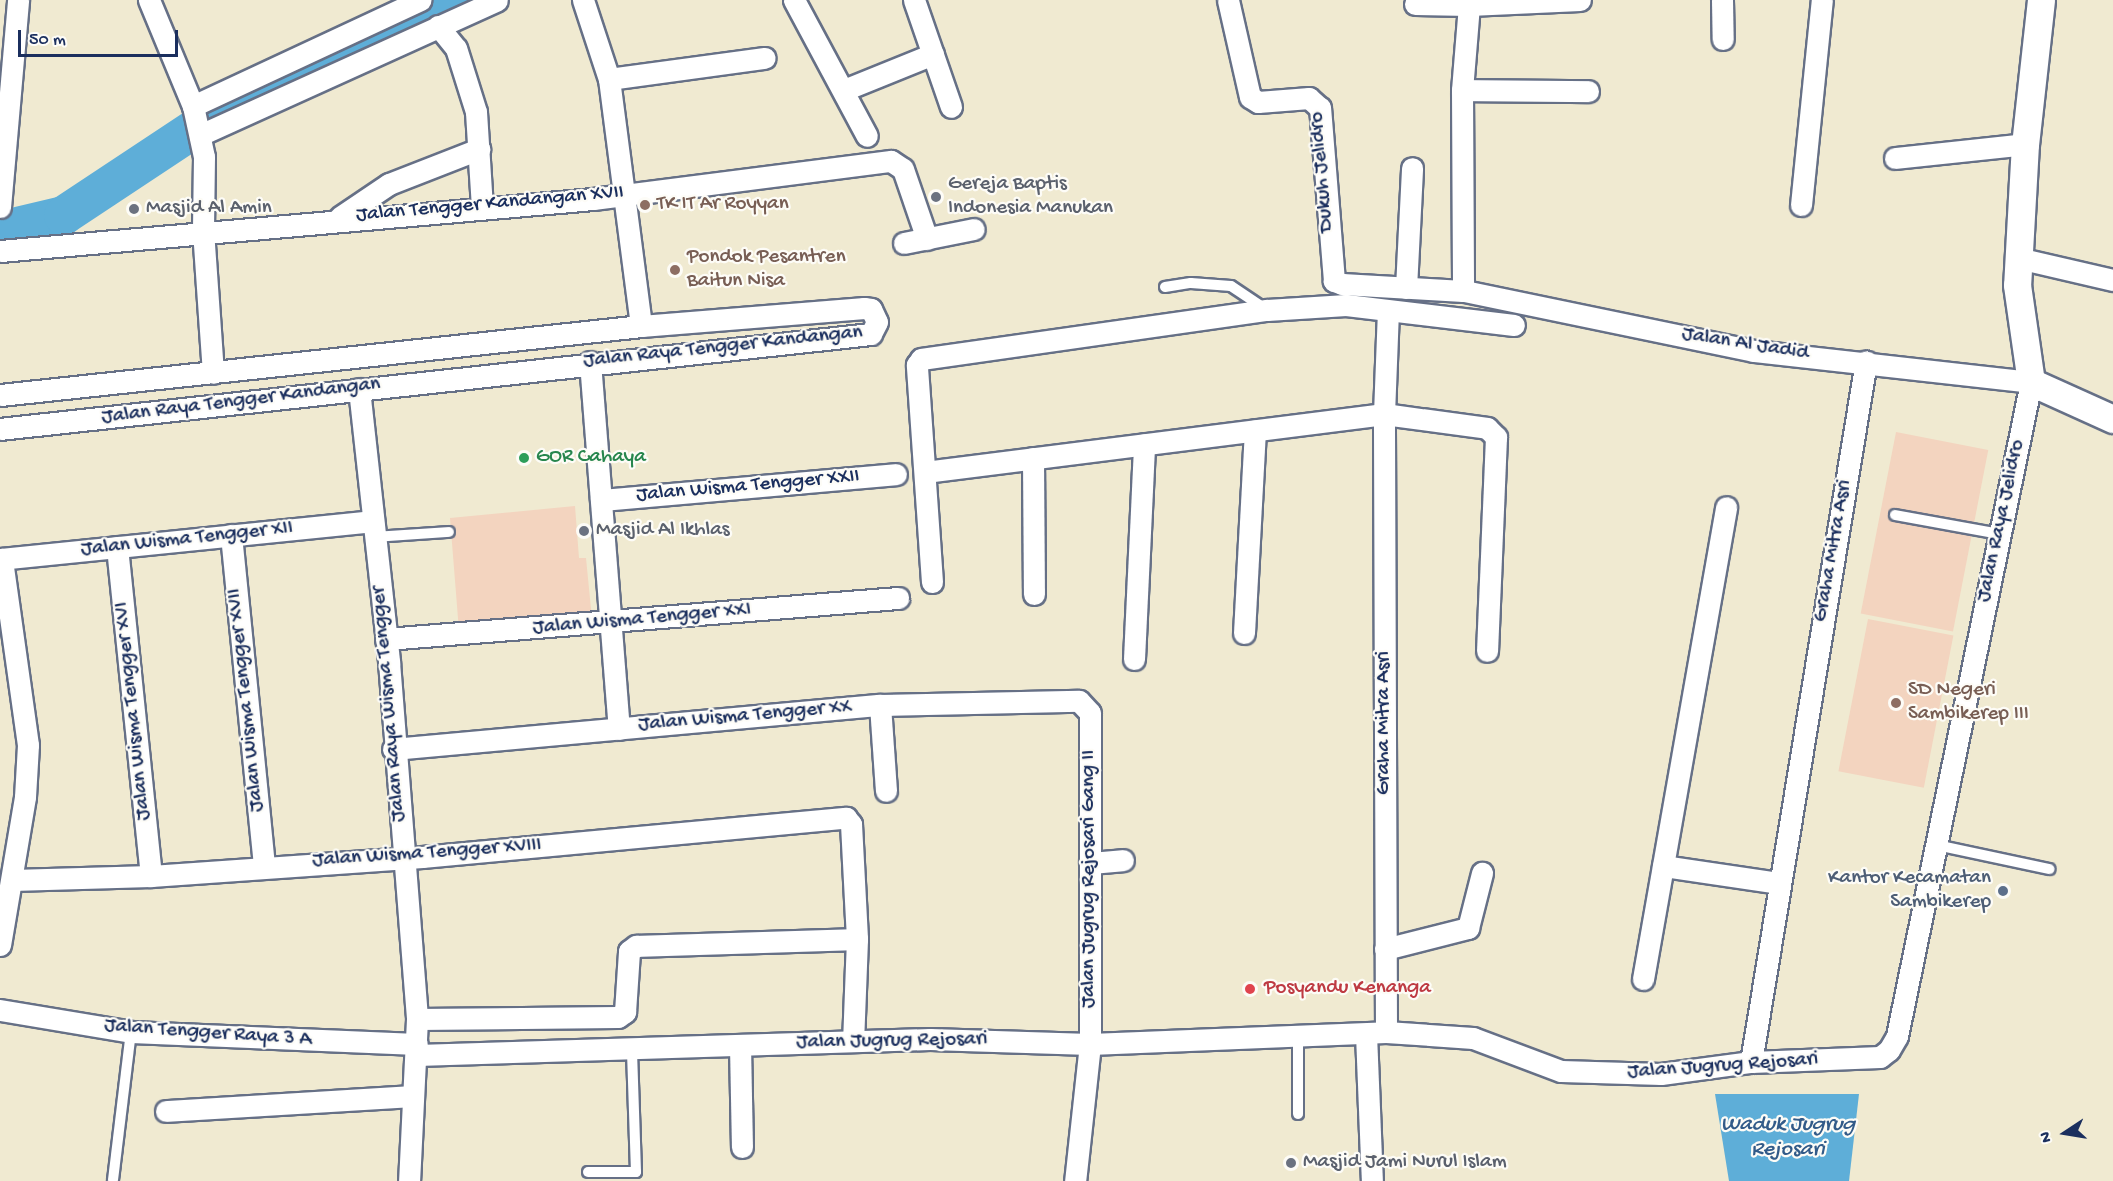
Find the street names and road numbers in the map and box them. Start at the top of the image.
street label: Dukuh Jelidro [1305,111,1341,233]
street label: Jalan Tengger Kandangan XVII [355,181,625,229]
street label: Jalan Raya Tengger Kandangan [582,321,864,375]
street label: Jalan Al Jadid [1680,323,1810,367]
street label: Jalan Raya Tengger Kandangan [100,372,382,432]
street label: Jalan Raya Jelidro [1972,437,2032,605]
street label: Jalan Wisma Tengger XXII [635,465,861,509]
street label: Graha Mitra Asri [1809,478,1859,624]
street label: Jalan Wisma Tengger XII [80,516,294,564]
street label: Jalan Raya Wisma Tengger [367,585,413,823]
street label: Jalan Wisma Tengger XVII [223,587,271,813]
street label: Jalan Wisma Tengger XXI [532,598,752,642]
street label: Jalan Wisma Tengger XVI [110,600,158,822]
street label: Graha Mitra Asri [1372,651,1398,795]
street label: Jalan Wisma Tengger XX [637,695,853,739]
street label: Jalan Jugrug Rejosari Gang II [1077,750,1103,1008]
street label: Jalan Wisma Tengger XVIII [312,833,542,875]
street label: Jalan Tengger Raya 3 A [103,1014,313,1054]
street label: Jalan Jugrug Rejosari [796,1028,988,1056]
street label: Jalan Jugrug Rejosari [1627,1048,1819,1086]

